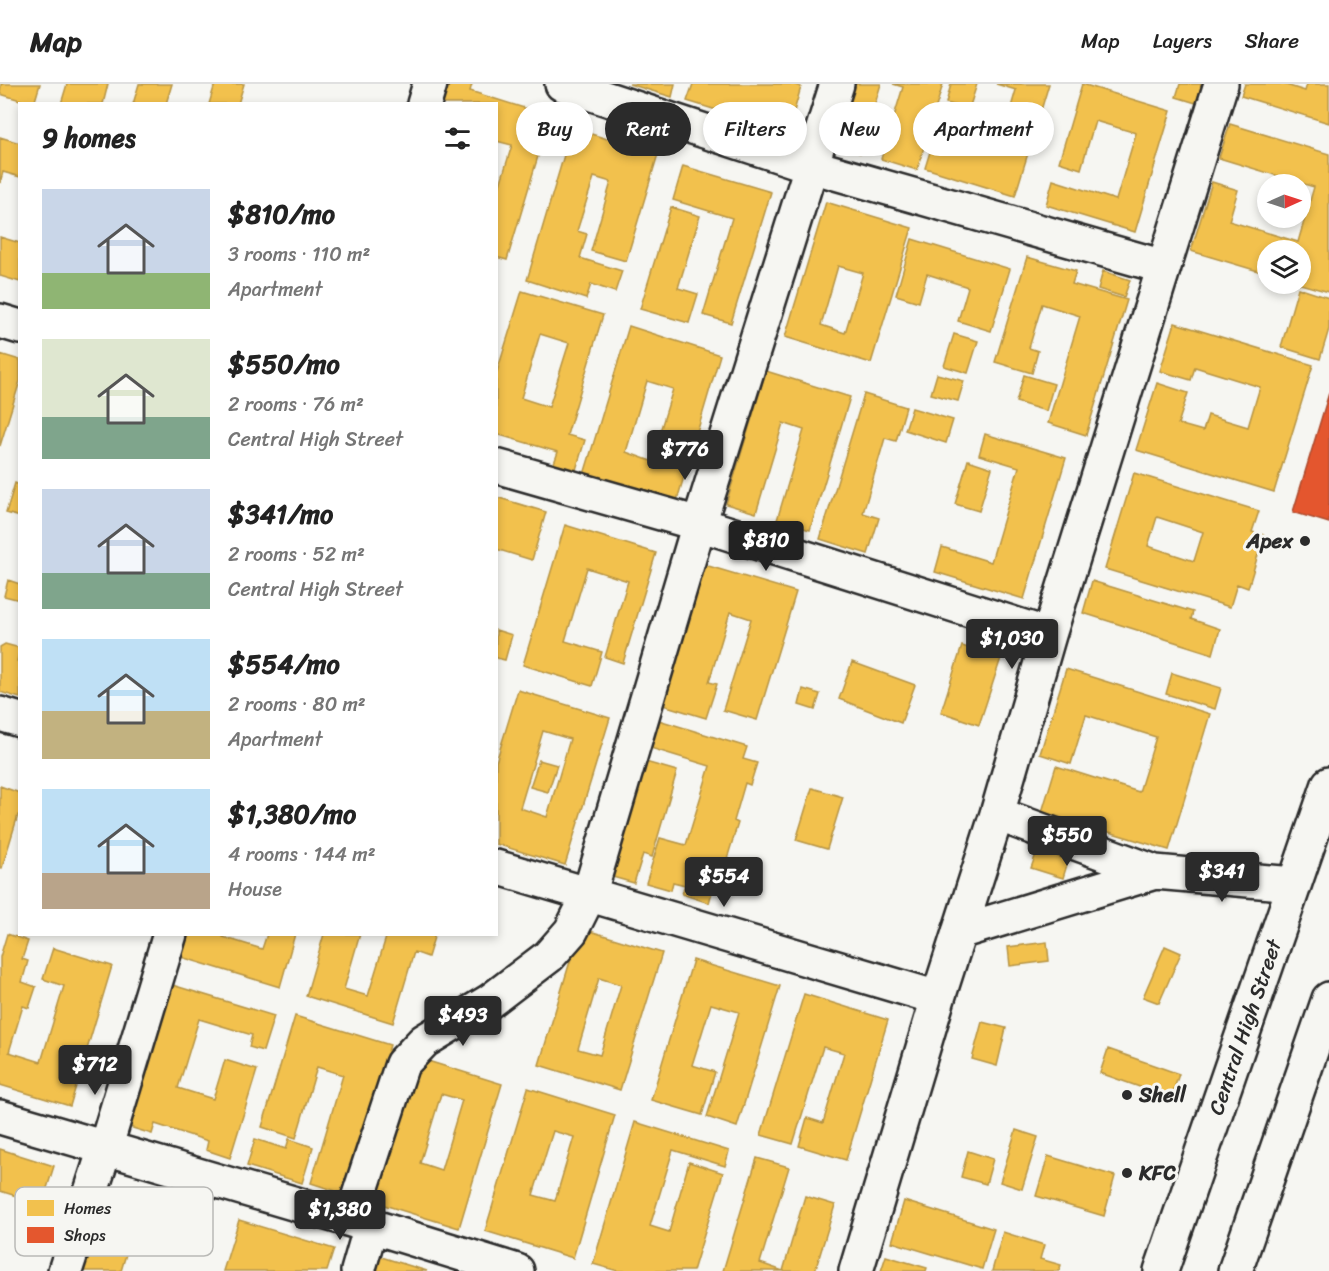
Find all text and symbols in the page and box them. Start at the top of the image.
text: Map [30,17,82,66]
text: Map [1081,22,1120,60]
text: Layers [1153,22,1212,60]
text: Share [1245,22,1299,60]
chip: Buy [516,102,593,156]
chip: Rent [605,102,691,156]
chip: Filters [703,102,807,156]
chip: New [819,102,901,156]
chip: Apartment [913,102,1054,156]
text: 9 homes [42,115,136,161]
icon: filters [441,122,474,155]
north arrow [1257,174,1311,228]
map controls [1257,174,1311,294]
text: $810/mo [228,191,335,237]
icon: home [90,213,162,285]
text: 3 rooms · 110 m² [228,237,370,272]
button: layers [1257,240,1311,294]
text: Apartment [228,272,322,307]
text: $550/mo [228,341,340,387]
icon: home [90,363,162,435]
text: 2 rooms · 76 m² [228,387,364,422]
text: Central High Street [228,422,403,457]
pin: $776 [649,430,721,481]
text: $776 [661,432,709,467]
text: $341/mo [228,491,333,537]
icon: home [90,513,162,585]
pin: $810 [730,521,802,572]
place label: Apex [1246,522,1294,560]
text: $810 [743,523,789,558]
marker: Apex [1298,534,1312,548]
text: 2 rooms · 52 m² [228,537,365,572]
text: Central High Street [228,572,403,607]
pin: $1,030 [963,619,1061,670]
text: $1,030 [980,621,1044,656]
text: $554/mo [228,641,340,687]
icon: home [90,663,162,735]
text: 2 rooms · 80 m² [228,687,366,722]
text: Apartment [228,722,322,757]
text: $1,380/mo [228,791,356,837]
icon: home [90,813,162,885]
pin: $550 [1031,816,1103,867]
text: $550 [1042,818,1092,853]
text: 4 rooms · 144 m² [228,837,376,872]
pin: $341 [1186,852,1258,903]
text: $341 [1199,854,1245,889]
pin: $554 [688,857,760,908]
text: $554 [699,859,749,894]
text: House [228,872,282,907]
street label: Central High Street [1197,932,1293,1120]
pin: $493 [427,996,499,1047]
text: $493 [438,998,488,1033]
pin: $712 [59,1045,131,1096]
text: $712 [73,1047,118,1082]
place label: Shell [1138,1076,1187,1114]
marker: Shell [1120,1088,1134,1102]
place label: KFC [1138,1154,1176,1192]
marker: KFC [1120,1166,1134,1180]
legend [15,1187,213,1256]
pin: $1,380 [291,1190,389,1241]
text: $1,380 [308,1192,372,1227]
text: Homes [64,1194,112,1223]
text: Shops [64,1221,106,1250]

